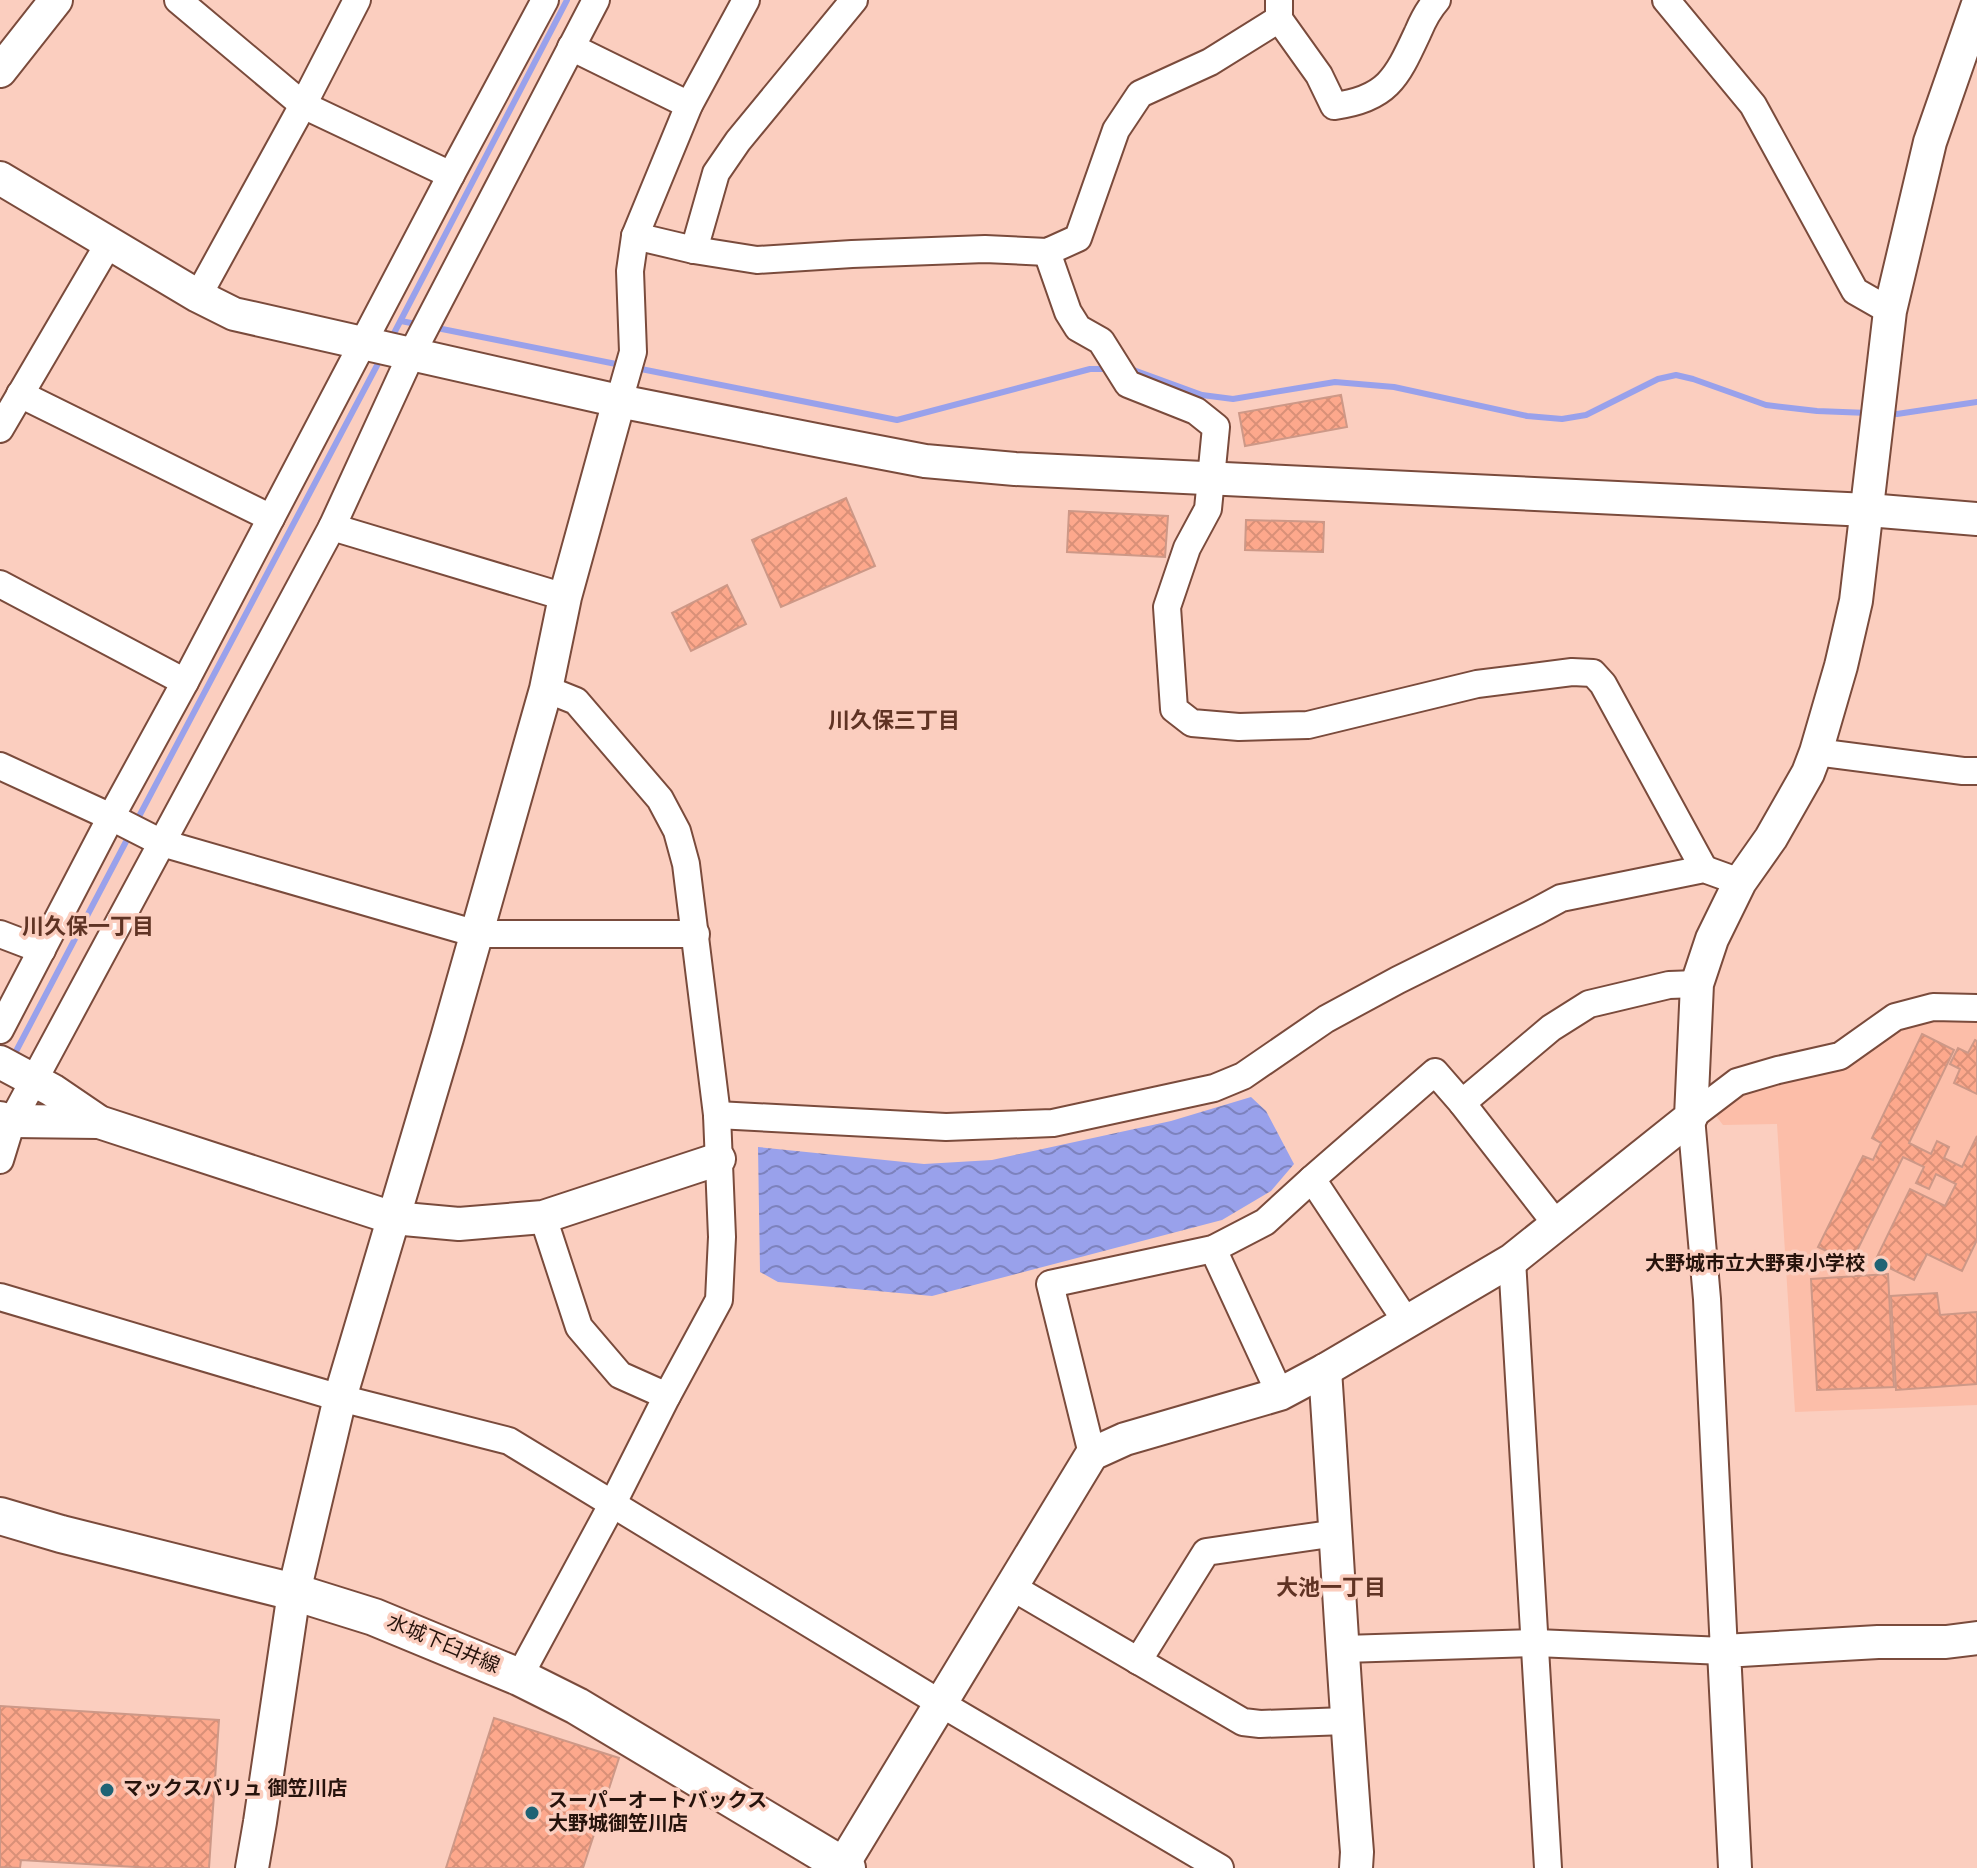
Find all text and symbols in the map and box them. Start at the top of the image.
district label: 川久保三丁目 [828,709,960,736]
district label: 川久保一丁目 [22,915,154,942]
place label: 大野城市立大野東小学校 [1645,1252,1865,1278]
marker: 大野城市立大野東小学校 [1872,1256,1890,1274]
district label: 大池一丁目 [1276,1576,1386,1603]
street label: 水城下臼井線 [383,1610,503,1680]
place label: マックスバリュ 御笠川店 [123,1777,347,1803]
marker: マックスバリュ 御笠川店 [98,1781,116,1799]
place label: スーパーオートバックス 大野城御笠川店 [548,1789,767,1838]
marker: スーパーオートバックス 大野城御笠川店 [523,1804,541,1822]

